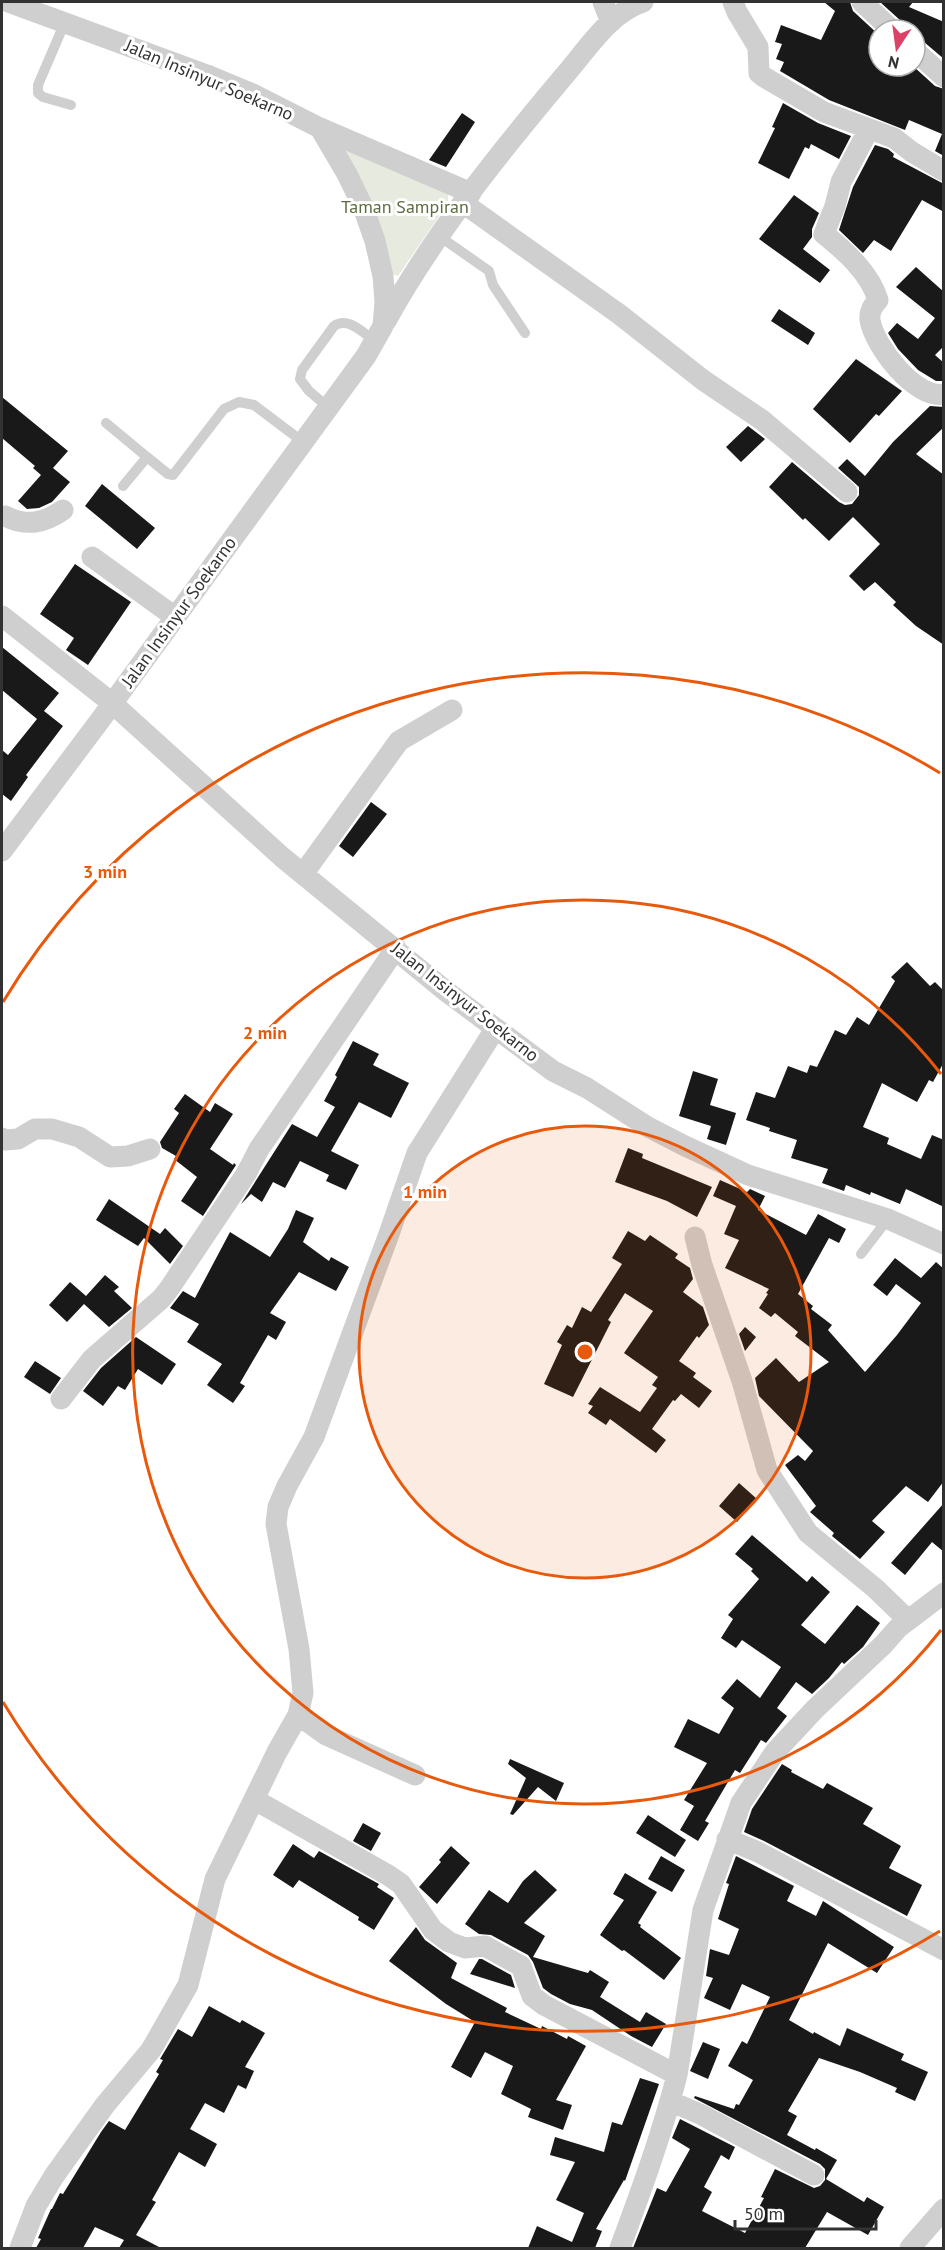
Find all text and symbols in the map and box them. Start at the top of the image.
north arrow [867,18,927,78]
street label: Jalan Insinyur Soekarno [121,33,297,125]
text: N [886,52,901,74]
park label: Taman Sampiran [341,195,469,218]
street label: Jalan Insinyur Soekarno [116,532,241,692]
text: 3 min [83,860,127,883]
street label: Jalan Insinyur Soekarno [386,936,544,1066]
text: 2 min [243,1021,287,1044]
text: 1 min [403,1180,447,1203]
centre of rings [575,1342,595,1362]
scale bar [735,2193,876,2231]
text: 50 m [744,2202,783,2225]

